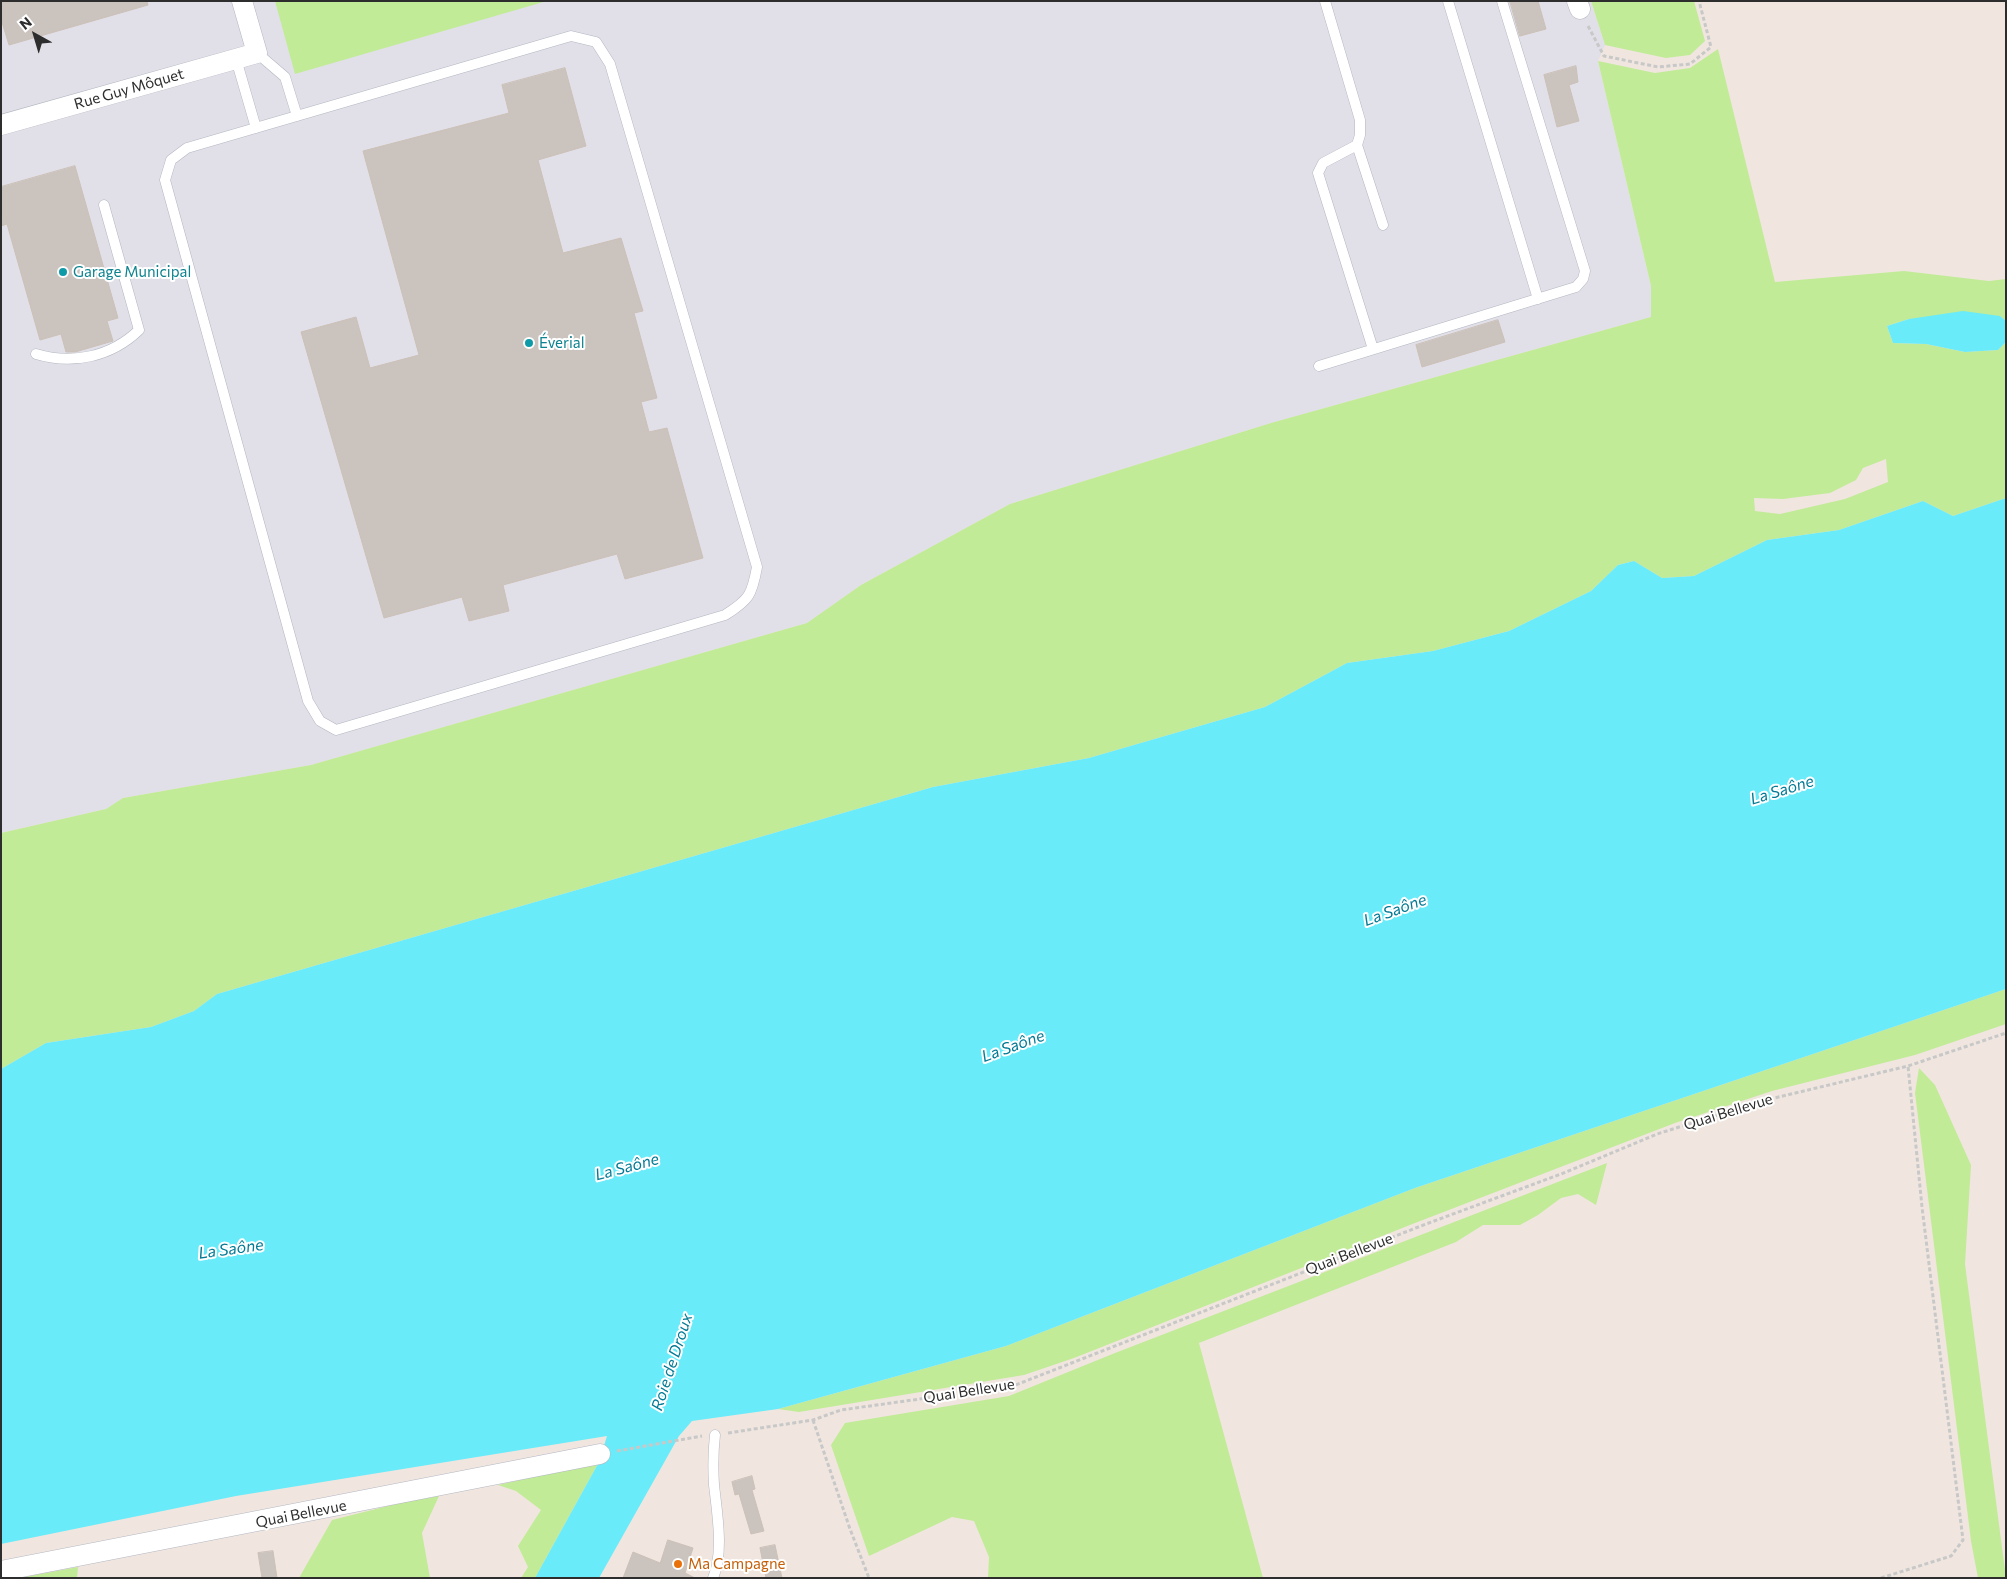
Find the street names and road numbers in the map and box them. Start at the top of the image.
street label: Rue Guy Môquet [72,65,186,113]
street label: Quai Bellevue [1681,1090,1775,1134]
street label: Quai Bellevue [1303,1229,1395,1279]
street label: Quai Bellevue [922,1375,1016,1407]
street label: Quai Bellevue [254,1496,348,1532]

